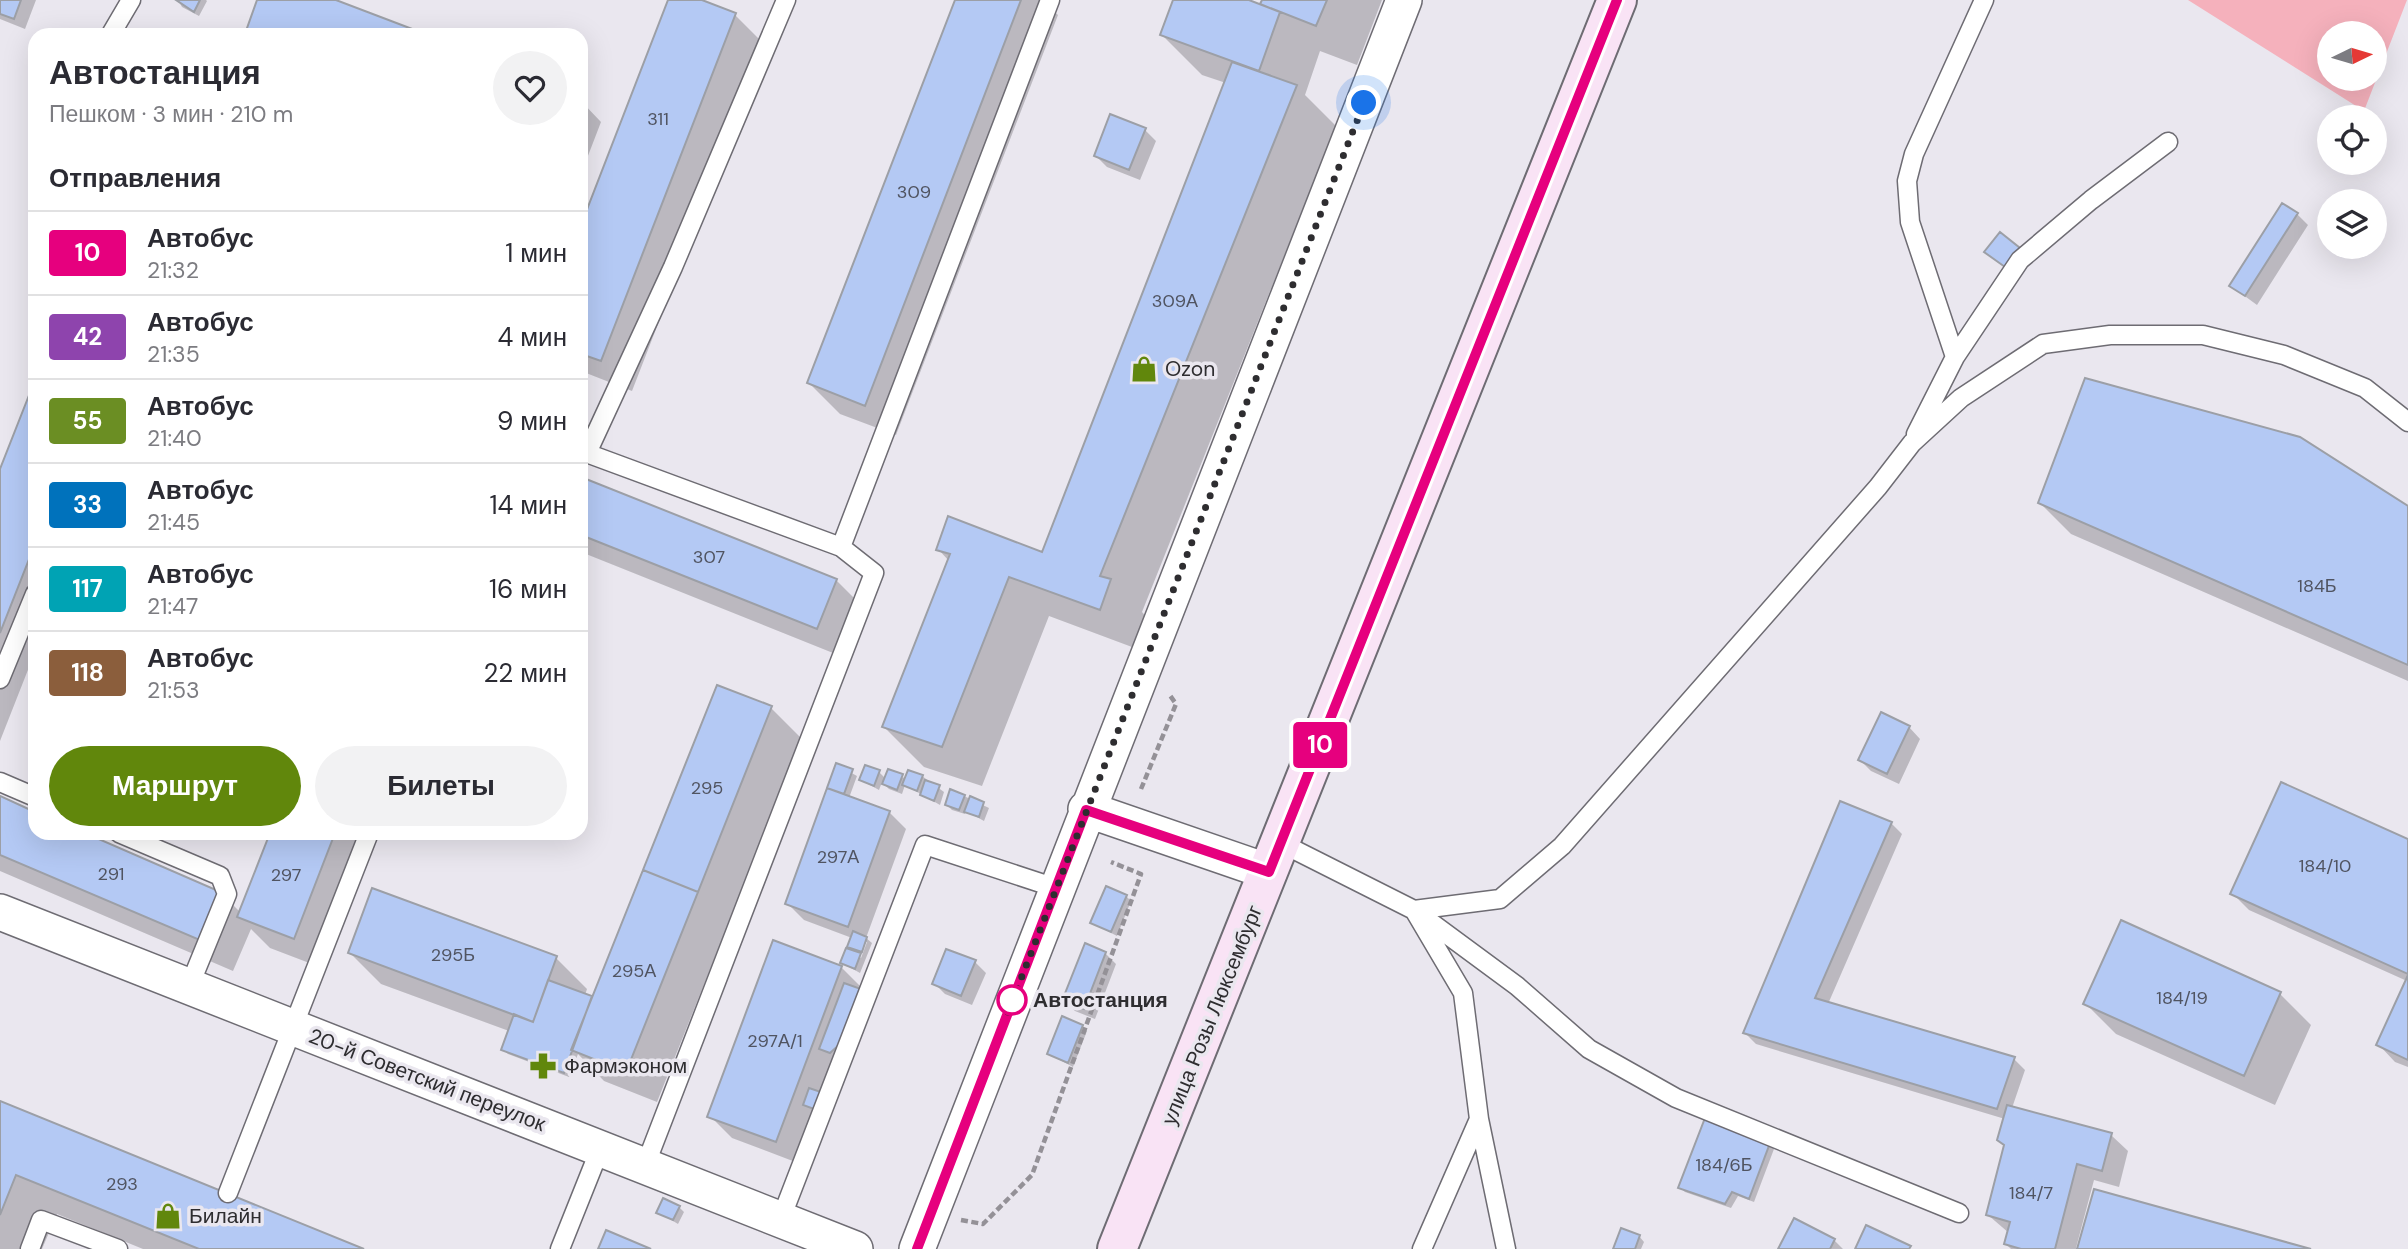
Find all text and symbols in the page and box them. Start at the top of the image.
north arrow [2317,21,2387,91]
map controls [2317,21,2387,259]
text: Автостанция [49,51,261,94]
button: heart [493,51,567,125]
your location [1346,85,1381,120]
text: Пешком · 3 мин · 210 m [49,99,293,129]
button: locate [2317,105,2387,175]
house number: 311 [647,107,669,131]
text: Отправления [49,161,221,195]
house number: 309 [897,180,931,204]
button: layers [2317,189,2387,259]
text: Автобус [147,221,254,255]
text: 1 мин [505,236,567,270]
text: 10 [75,237,100,268]
text: 21:32 [147,255,199,285]
house number: 309А [1152,289,1198,313]
text: Автобус [147,305,254,339]
text: 4 мин [498,320,567,354]
text: 42 [73,321,102,352]
text: 21:35 [147,339,200,369]
shop icon: Ozon [1129,354,1159,384]
place label: Ozon [1165,355,1215,383]
text: Автобус [147,389,254,423]
text: 9 мин [497,404,567,438]
text: 55 [73,405,102,436]
text: 21:40 [147,423,202,453]
text: Автобус [147,473,254,507]
text: 14 мин [489,488,567,522]
text: 33 [73,489,102,520]
text: 21:45 [147,507,200,537]
house number: 307 [693,545,725,569]
text: Автобус [147,557,254,591]
text: 16 мин [489,572,567,606]
text: 117 [72,573,103,604]
house number: 184Б [2297,574,2337,598]
text: 21:47 [147,591,198,621]
text: Автобус [147,641,254,675]
text: 22 мин [483,656,567,690]
text: 118 [71,657,104,688]
text: 21:53 [147,675,200,705]
line badge: 10 [1288,722,1352,768]
text: 10 [1307,729,1333,760]
button: Маршрут [49,746,301,826]
button: Билеты [315,746,567,826]
house number: 295 [691,776,723,800]
house number: 297А [817,845,859,869]
house number: 184/10 [2299,854,2351,878]
house number: 291 [98,862,124,886]
house number: 297 [271,863,301,887]
street label: улица Розы Люксембург [1155,901,1269,1129]
house number: 295Б [431,943,475,967]
house number: 295А [612,959,656,983]
marker: Автостанция [997,985,1027,1015]
place label: Автостанция [1033,986,1168,1014]
house number: 184/19 [2156,986,2208,1010]
street label: 20-й Советский переулок [305,1022,550,1138]
house number: 297А/1 [747,1029,803,1053]
pharmacy icon: Фармэконом [528,1051,558,1081]
place label: Фармэконом [564,1052,687,1080]
house number: 184/6Б [1695,1153,1753,1177]
house number: 293 [106,1172,138,1196]
house number: 184/7 [2009,1181,2053,1205]
shop icon: Билайн [153,1201,183,1231]
place label: Билайн [189,1202,262,1230]

